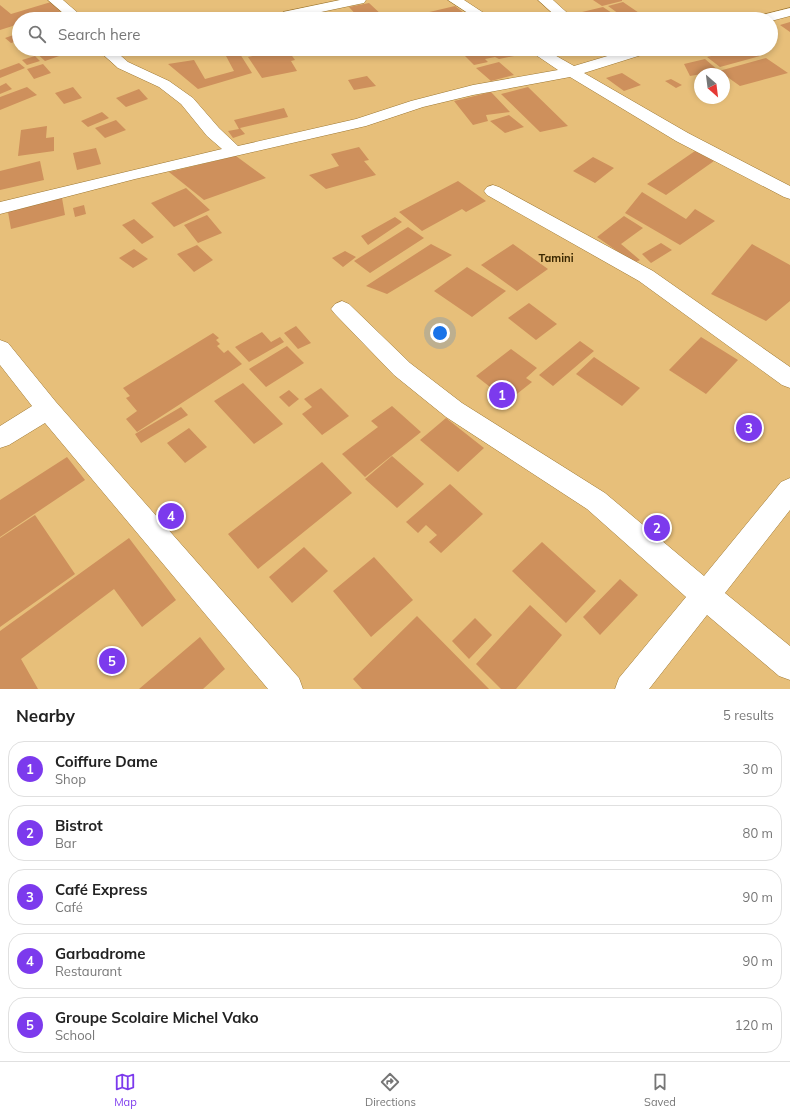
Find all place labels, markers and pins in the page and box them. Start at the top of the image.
pin: 1 [489,380,515,410]
pin: 3 [736,413,762,443]
pin: 4 [158,501,184,531]
pin: 2 [644,513,670,543]
pin: 5 [99,646,125,676]

